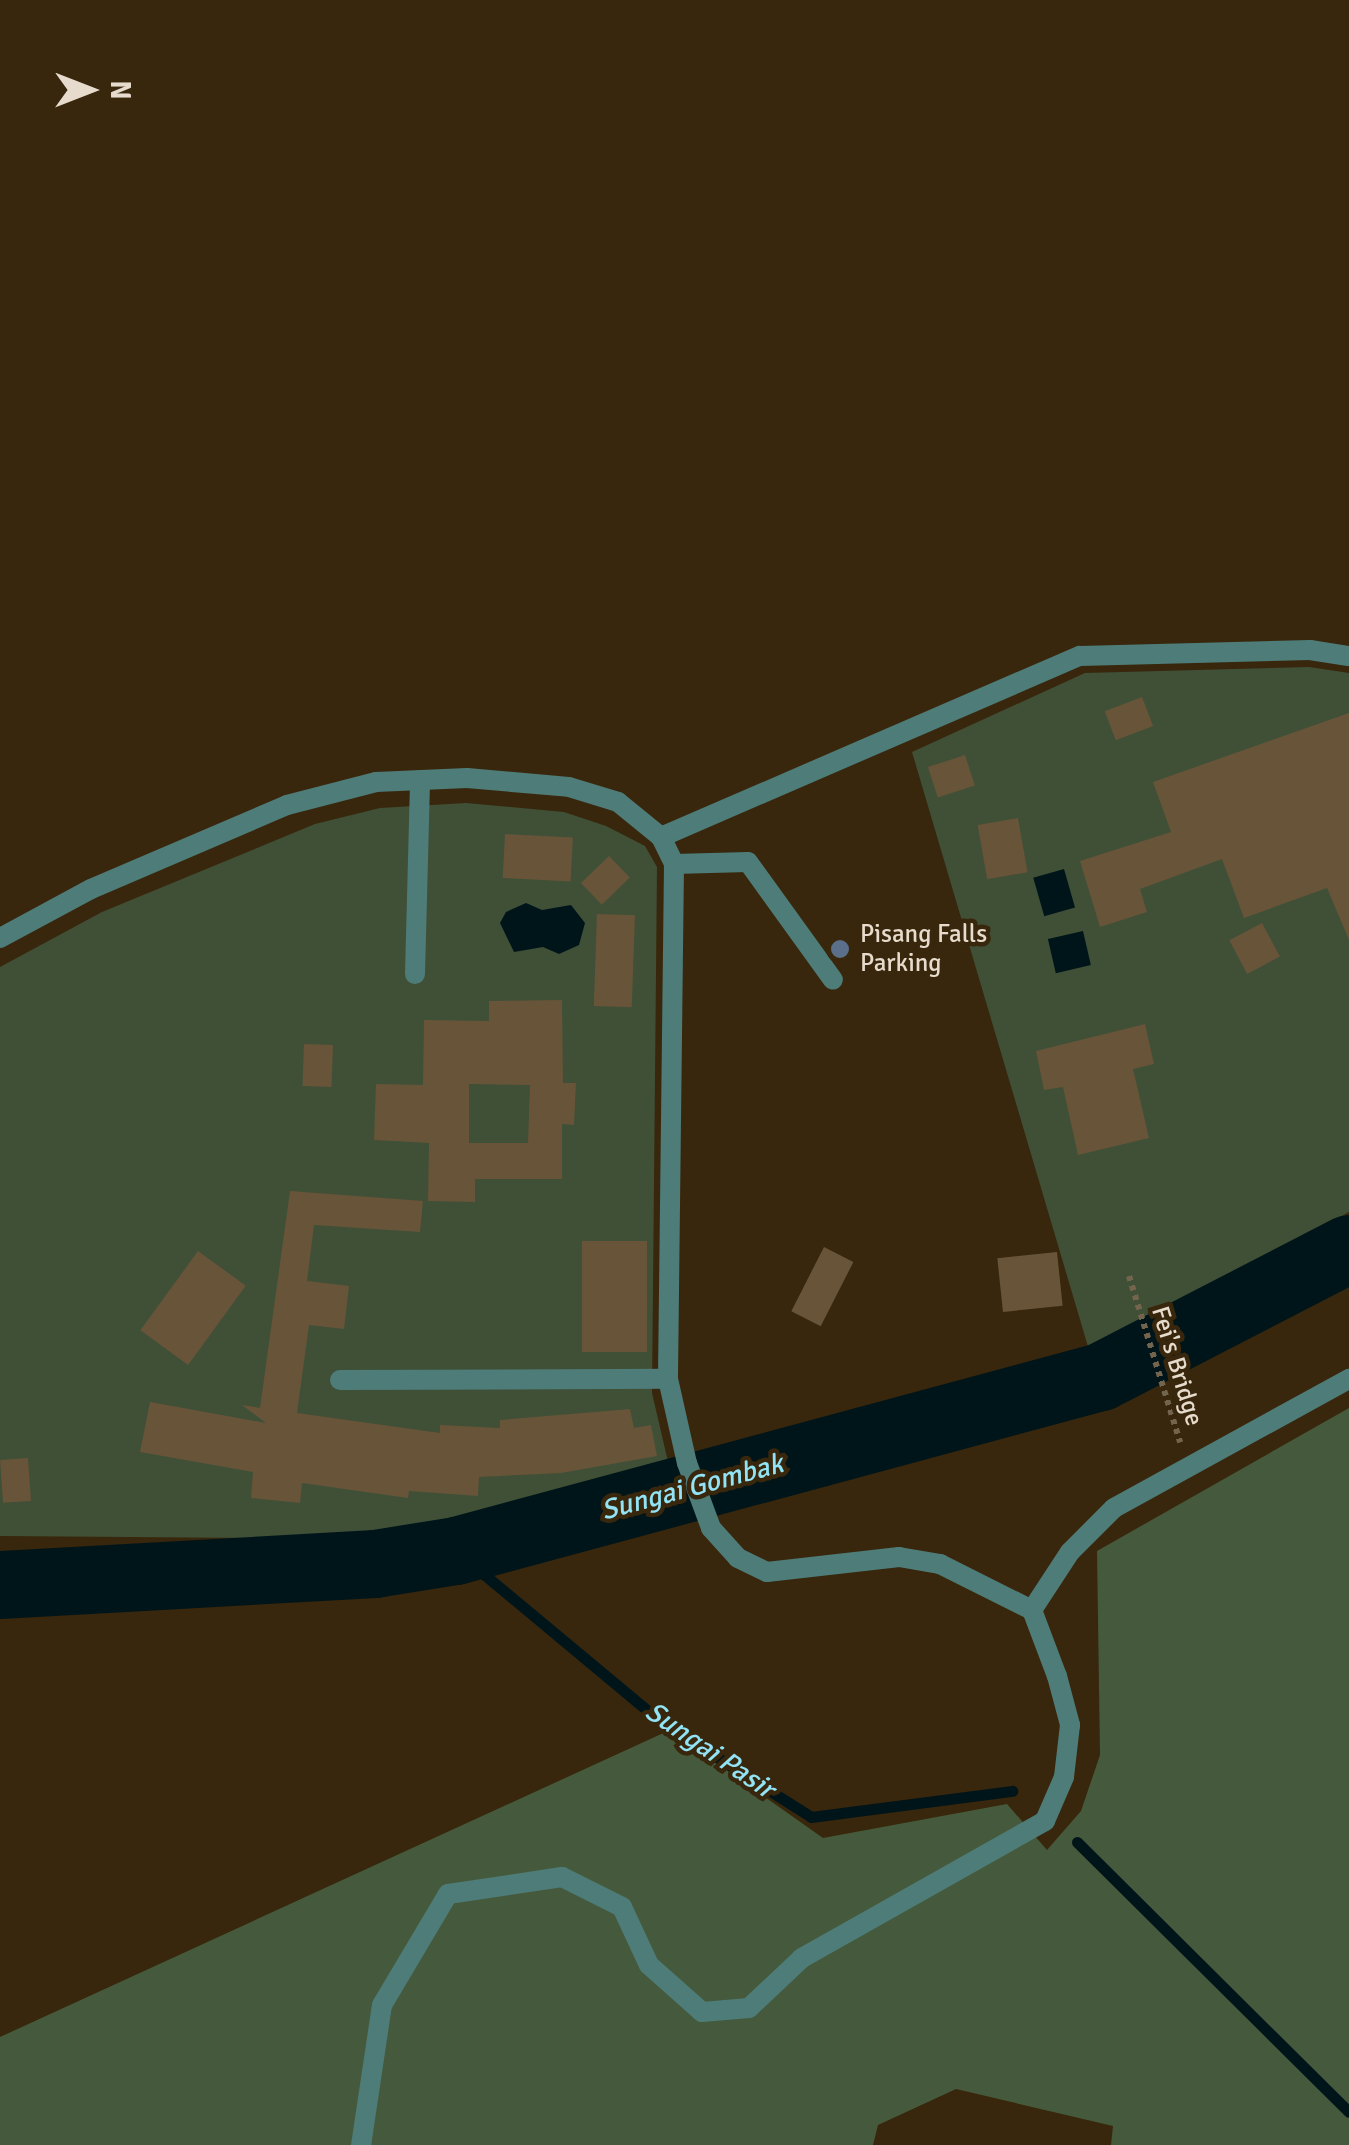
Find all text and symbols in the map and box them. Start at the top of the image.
north arrow [40,40,140,140]
text: N [103,80,137,100]
place label: Pisang Falls Parking [860,920,987,979]
marker: Pisang Falls Parking [829,938,851,960]
street label: Fei's Bridge [1145,1303,1209,1429]
water label: Sungai Gombak [597,1447,787,1527]
water label: Sungai Pasir [639,1695,781,1805]

